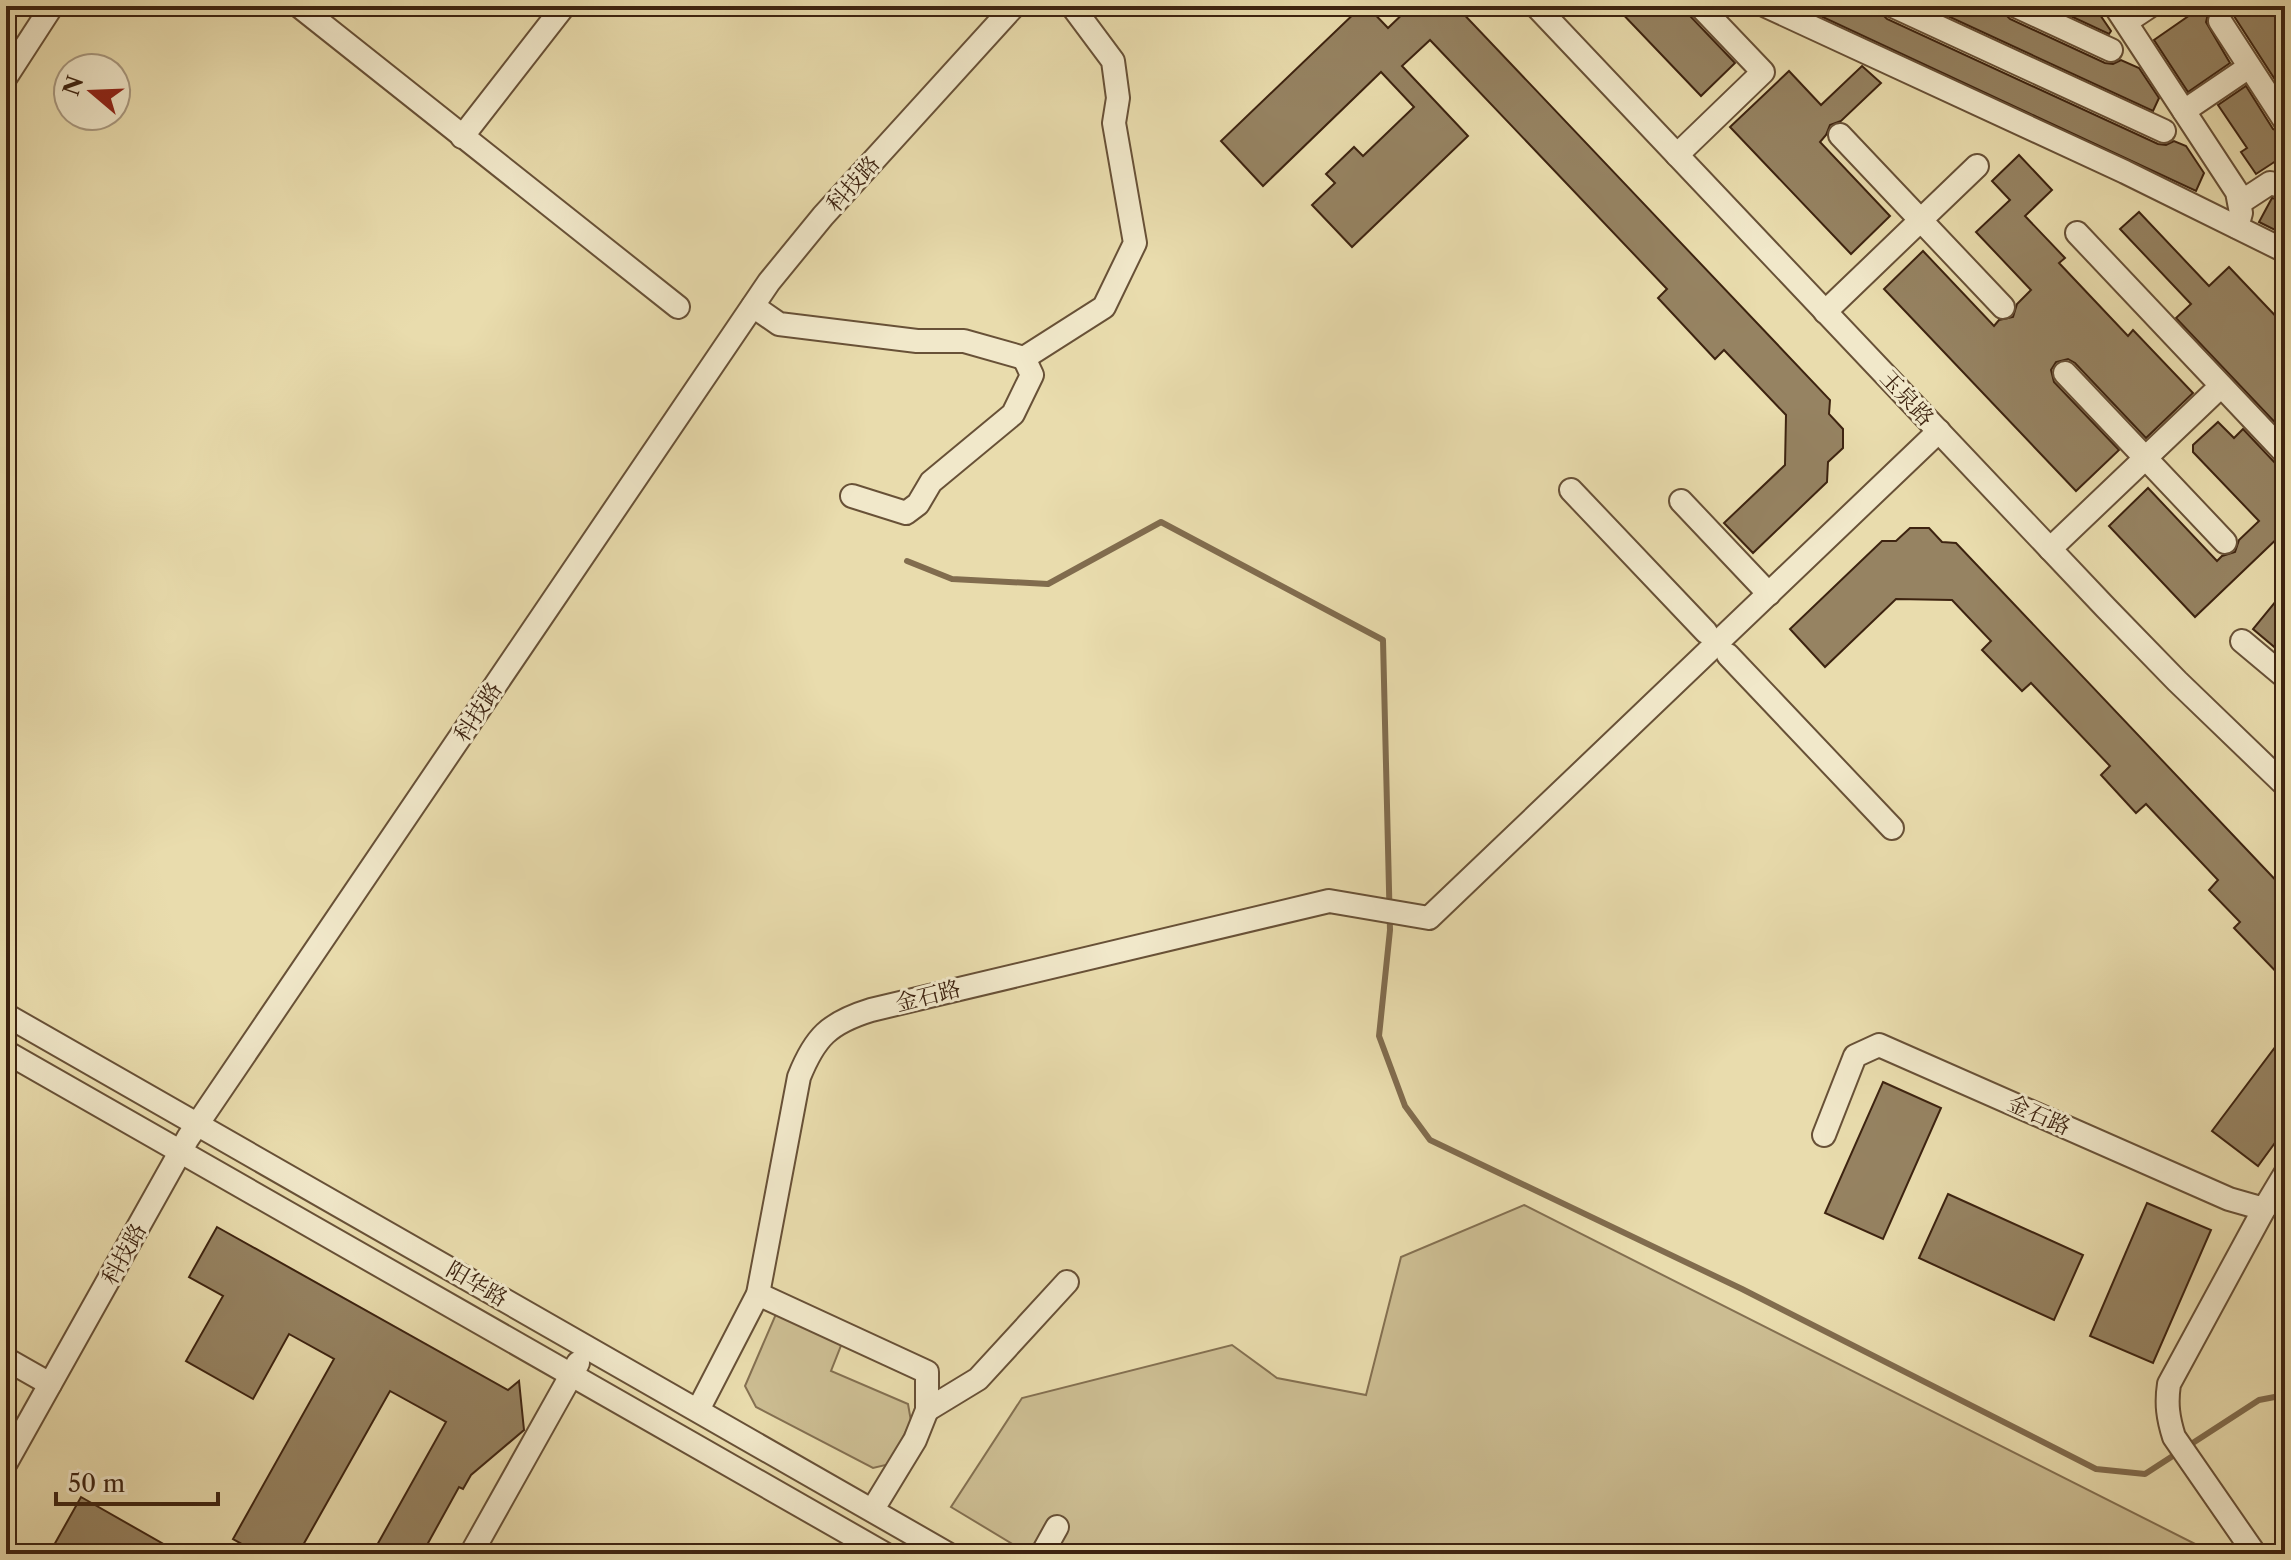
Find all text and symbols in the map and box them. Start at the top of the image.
north arrow [52,52,132,132]
text: N [58,72,89,99]
street label: 科技路 [821,150,885,218]
street label: 玉泉路 [1875,365,1939,431]
street label: 科技路 [448,677,508,747]
street label: 金石路 [893,975,963,1017]
street label: 金石路 [2003,1089,2075,1141]
street label: 科技路 [96,1219,152,1289]
street label: 阳华路 [442,1256,512,1312]
scale bar [56,1456,218,1506]
text: 50 m [68,1469,125,1498]

